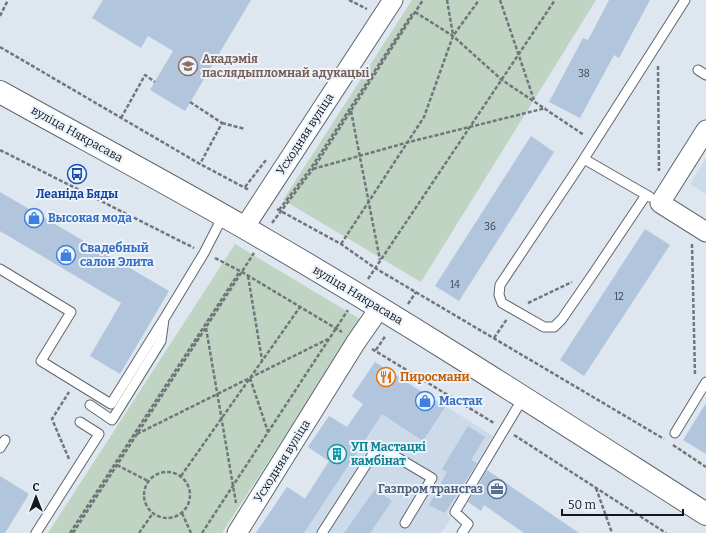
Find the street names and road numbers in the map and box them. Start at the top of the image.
street label: Усходняя вуліца [273,90,337,177]
street label: вуліца Някрасава [29,103,126,165]
street label: вуліца Някрасава [310,263,406,328]
street label: Усходняя вуліца [251,417,313,505]

